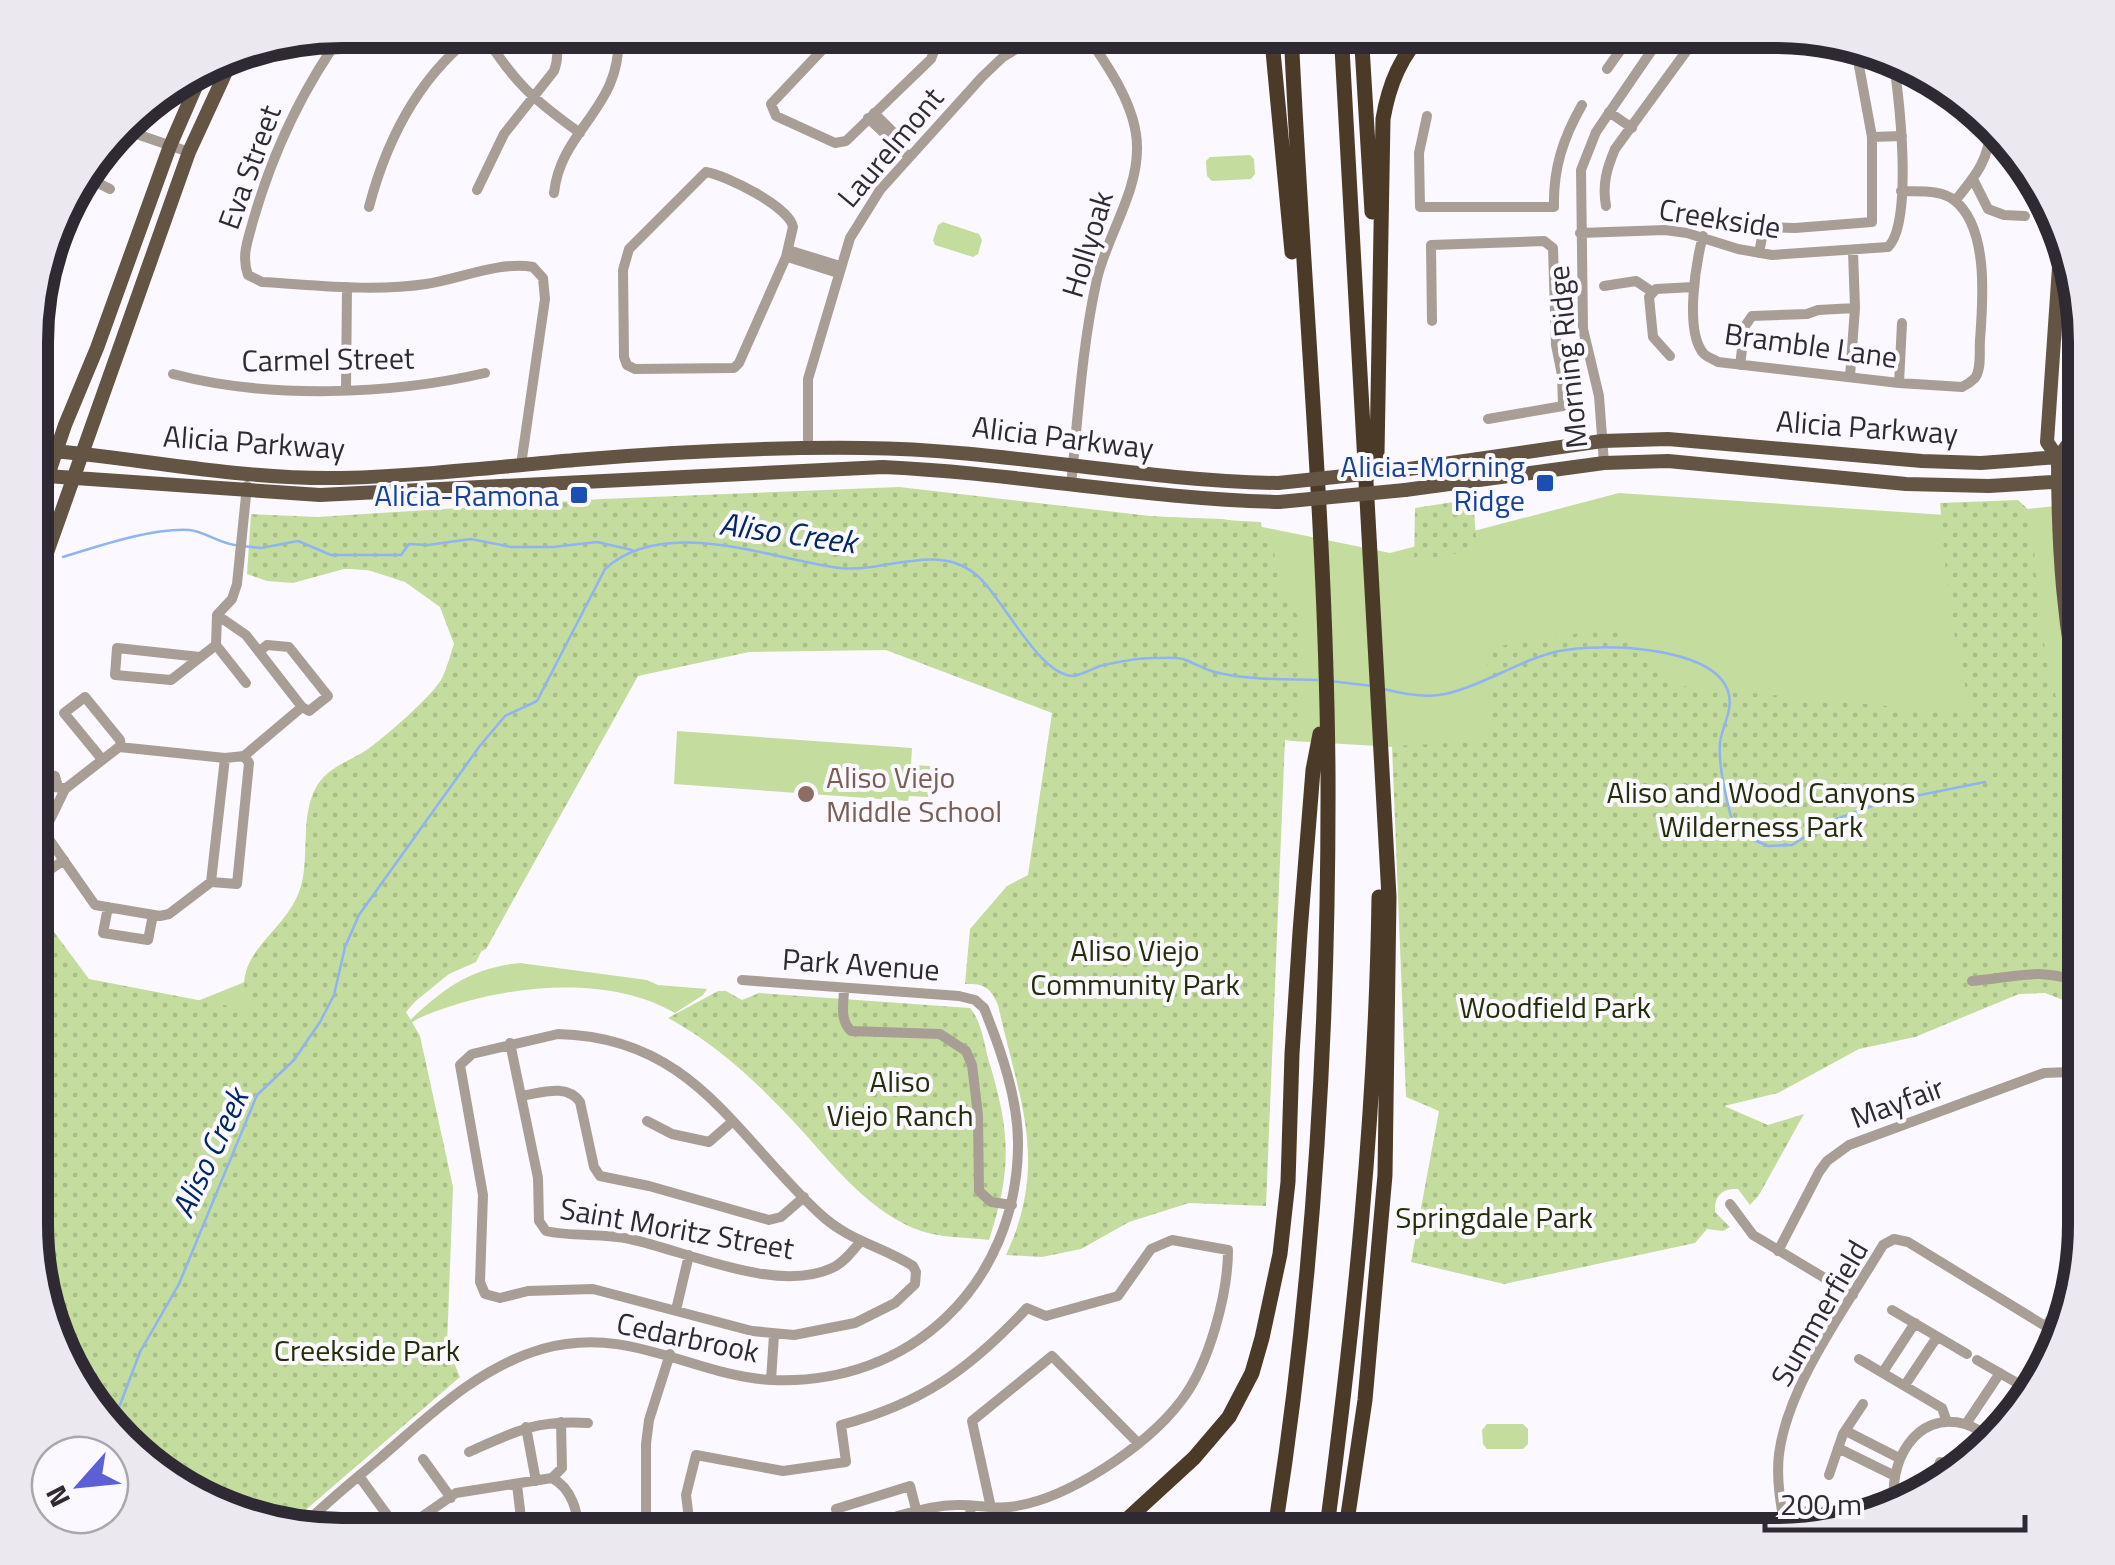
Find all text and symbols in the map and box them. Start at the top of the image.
street label: Laurelmont [826,76,955,217]
street label: Eva Street [205,98,293,236]
street label: Hollyoak [1049,185,1125,303]
street label: Creekside [1656,186,1784,250]
street label: Morning Ridge [1535,263,1599,451]
street label: Bramble Lane [1722,310,1900,380]
street label: Carmel Street [241,334,415,384]
street label: Alicia Parkway [1775,398,1959,456]
street label: Alicia Parkway [970,403,1156,471]
street label: Alicia Parkway [162,413,346,471]
place label: Alicia-Morning Ridge [1340,443,1525,523]
place label: Alicia-Ramona [374,472,559,518]
marker: Alicia-Morning Ridge [1534,472,1556,494]
marker: Alicia-Ramona [568,484,590,506]
water label: Aliso Creek [717,499,863,566]
place label: Aliso Viejo Middle School [826,754,1002,834]
park label: Aliso and Wood Canyons Wilderness Park [1607,769,1915,849]
marker: Aliso Viejo Middle School [795,783,817,805]
park label: Aliso Viejo Community Park [1030,927,1240,1007]
street label: Park Avenue [781,936,941,992]
park label: Woodfield Park [1459,984,1651,1030]
park label: Aliso Viejo Ranch [827,1058,974,1138]
street label: Mayfair [1844,1064,1950,1140]
water label: Aliso Creek [158,1077,261,1225]
street label: Saint Moritz Street [556,1185,798,1271]
park label: Springdale Park [1395,1194,1593,1240]
street label: Summerfield [1758,1231,1880,1395]
street label: Cedarbrook [613,1299,763,1375]
park label: Creekside Park [274,1327,460,1373]
north arrow [30,1435,130,1535]
scale bar [1765,1470,2025,1532]
text: N [34,1478,81,1515]
text: 200 m [1780,1481,1862,1527]

